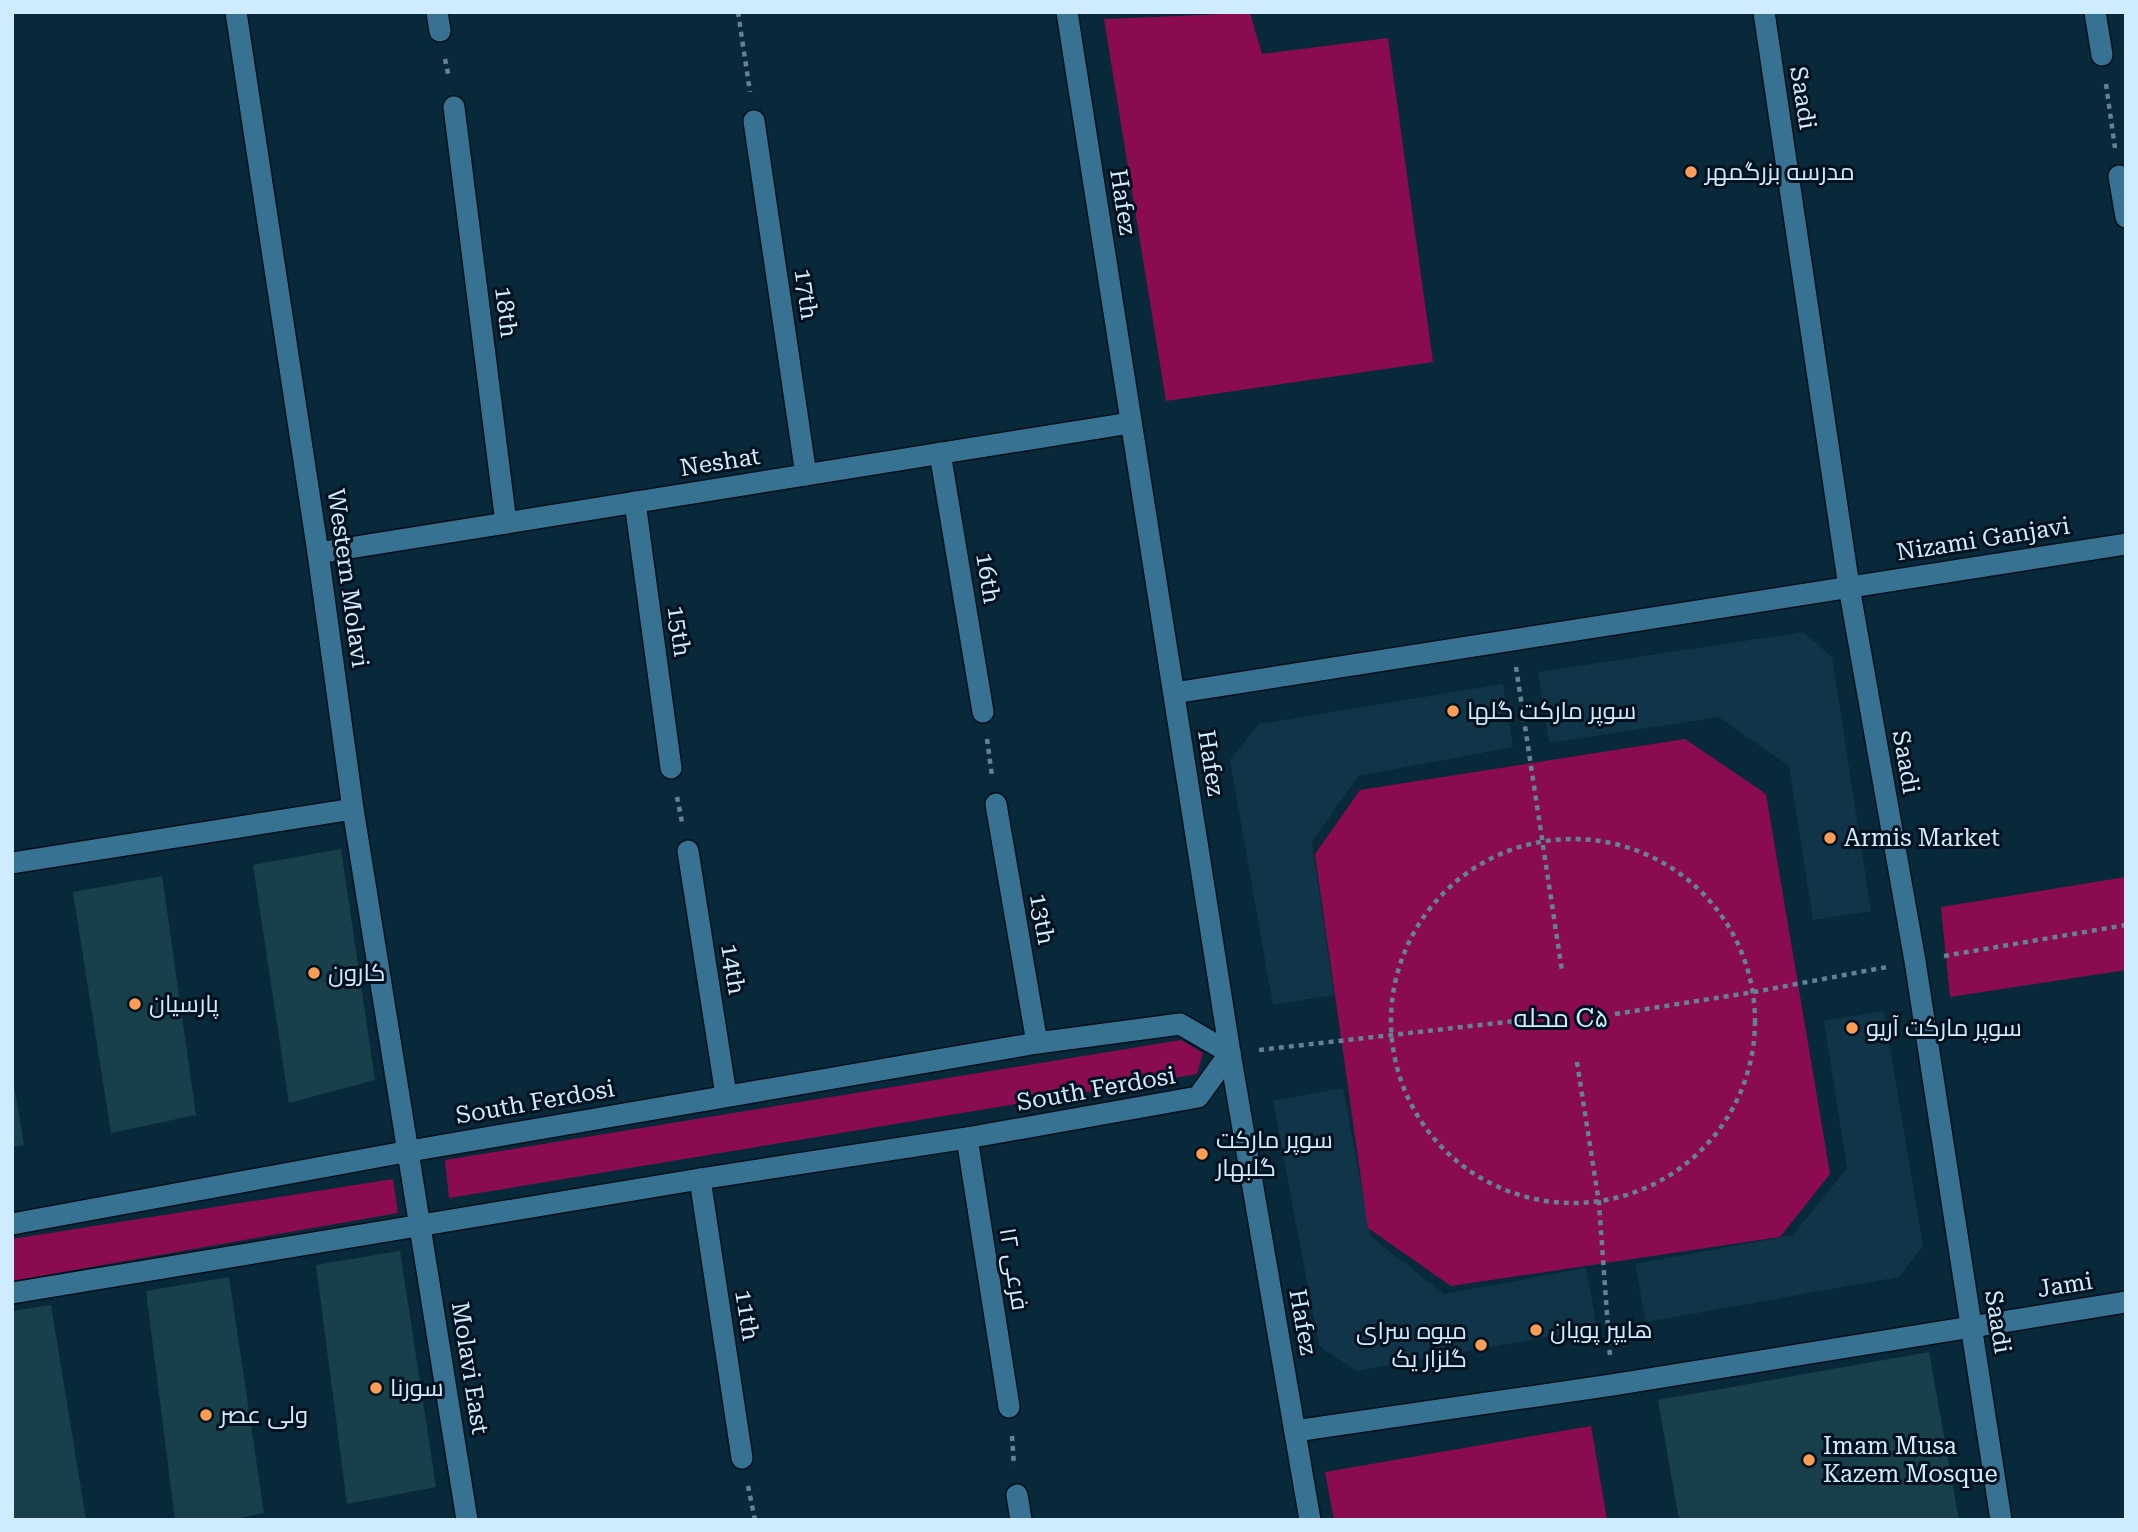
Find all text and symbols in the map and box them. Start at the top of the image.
street label: Saadi [1784,64,1822,132]
place label: مدرسه بزرگمهر [1703,158,1855,186]
marker: مدرسه بزرگمهر [1683,164,1699,180]
street label: Hafez [1104,167,1142,237]
street label: 17th [789,267,823,321]
street label: 18th [489,285,523,339]
street label: Neshat [678,442,762,482]
street label: Western Molavi [322,487,374,669]
street label: Nizami Ganjavi [1894,511,2072,567]
street label: 16th [970,550,1006,606]
street label: 15th [662,604,696,658]
place label: سوپر مارکت گلها [1467,697,1636,727]
marker: سوپر مارکت گلها [1445,703,1461,719]
street label: Hafez [1192,728,1230,798]
street label: Saadi [1887,728,1925,796]
place label: Armis Market [1844,824,2000,852]
marker: Armis Market [1822,830,1838,846]
street label: 13th [1024,891,1060,947]
street label: 14th [715,941,751,997]
place label: کارون [328,959,385,987]
marker: کارون [306,965,322,981]
place label: پارسیان [149,990,219,1020]
marker: پارسیان [127,996,143,1012]
district label: محله C۵ [1514,1003,1608,1033]
place label: سوپر مارکت آریو [1866,1014,2022,1044]
marker: سوپر مارکت آریو [1844,1020,1860,1036]
street label: South Ferdosi [1014,1061,1178,1117]
street label: South Ferdosi [453,1074,617,1130]
place label: سوپر مارکت گلبهار [1214,1126,1333,1182]
marker: سوپر مارکت گلبهار [1194,1146,1210,1162]
street label: فرعی ۱۲ [994,1226,1034,1312]
street label: Jami [2035,1267,2095,1303]
street label: 11th [729,1287,765,1343]
street label: Hafez [1283,1287,1323,1357]
street label: Saadi [1979,1288,2017,1356]
street label: Molavi East [446,1300,494,1436]
place label: هایپر پویان [1550,1316,1653,1346]
place label: میوه سرای گلزار یک [1356,1317,1467,1373]
marker: هایپر پویان [1528,1322,1544,1338]
marker: میوه سرای گلزار یک [1473,1337,1489,1353]
place label: سورنا [390,1374,444,1402]
marker: سورنا [368,1380,384,1396]
place label: ولی عصر [218,1401,308,1429]
marker: ولی عصر [198,1407,214,1423]
place label: Imam Musa Kazem Mosque [1823,1432,1998,1488]
marker: Imam Musa Kazem Mosque [1801,1452,1817,1468]

